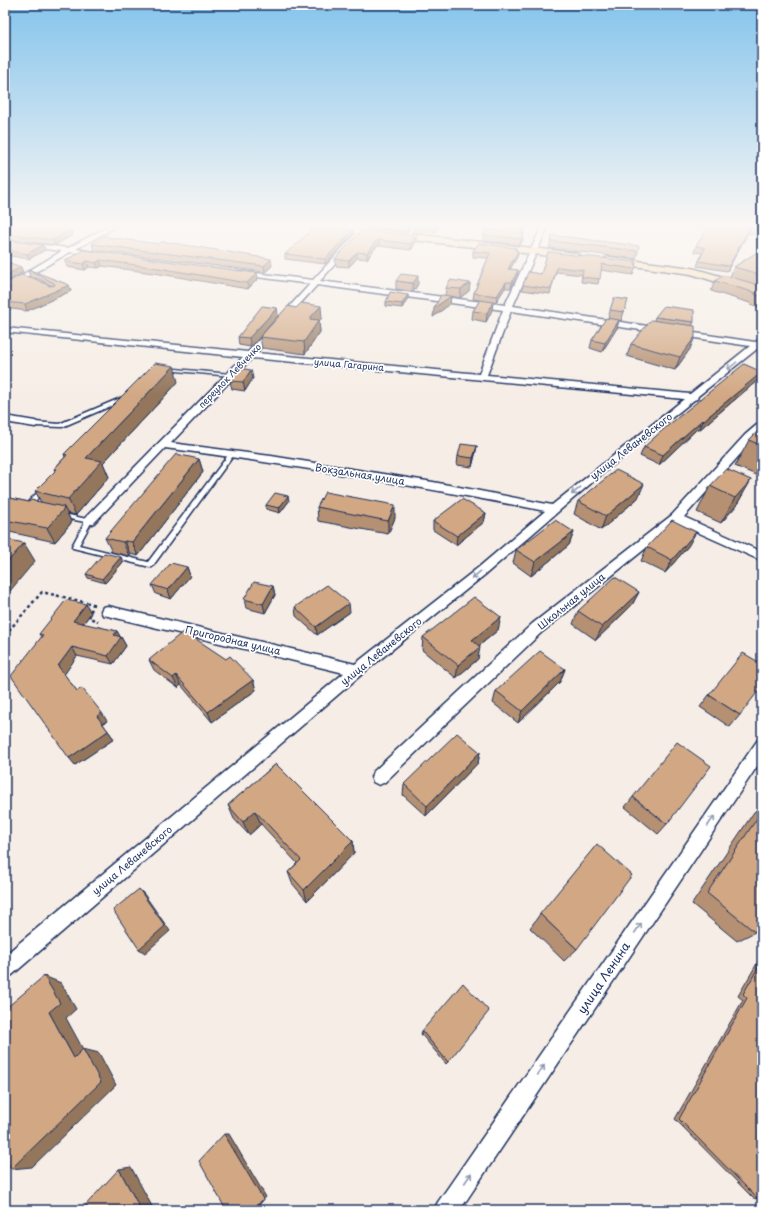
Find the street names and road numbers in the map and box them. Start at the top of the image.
street label: переулок Левченко [195,340,264,411]
street label: улица Гагарина [313,354,385,374]
street label: улица Леваневского [586,408,675,483]
street label: Вокзальная улица [314,459,407,488]
street label: Школьная улица [534,568,608,633]
street label: улица Леваневского [337,613,425,688]
street label: Пригородная улица [184,621,283,658]
street label: улица Леваневского [88,821,175,898]
street label: улица Ленина [572,938,634,1017]

